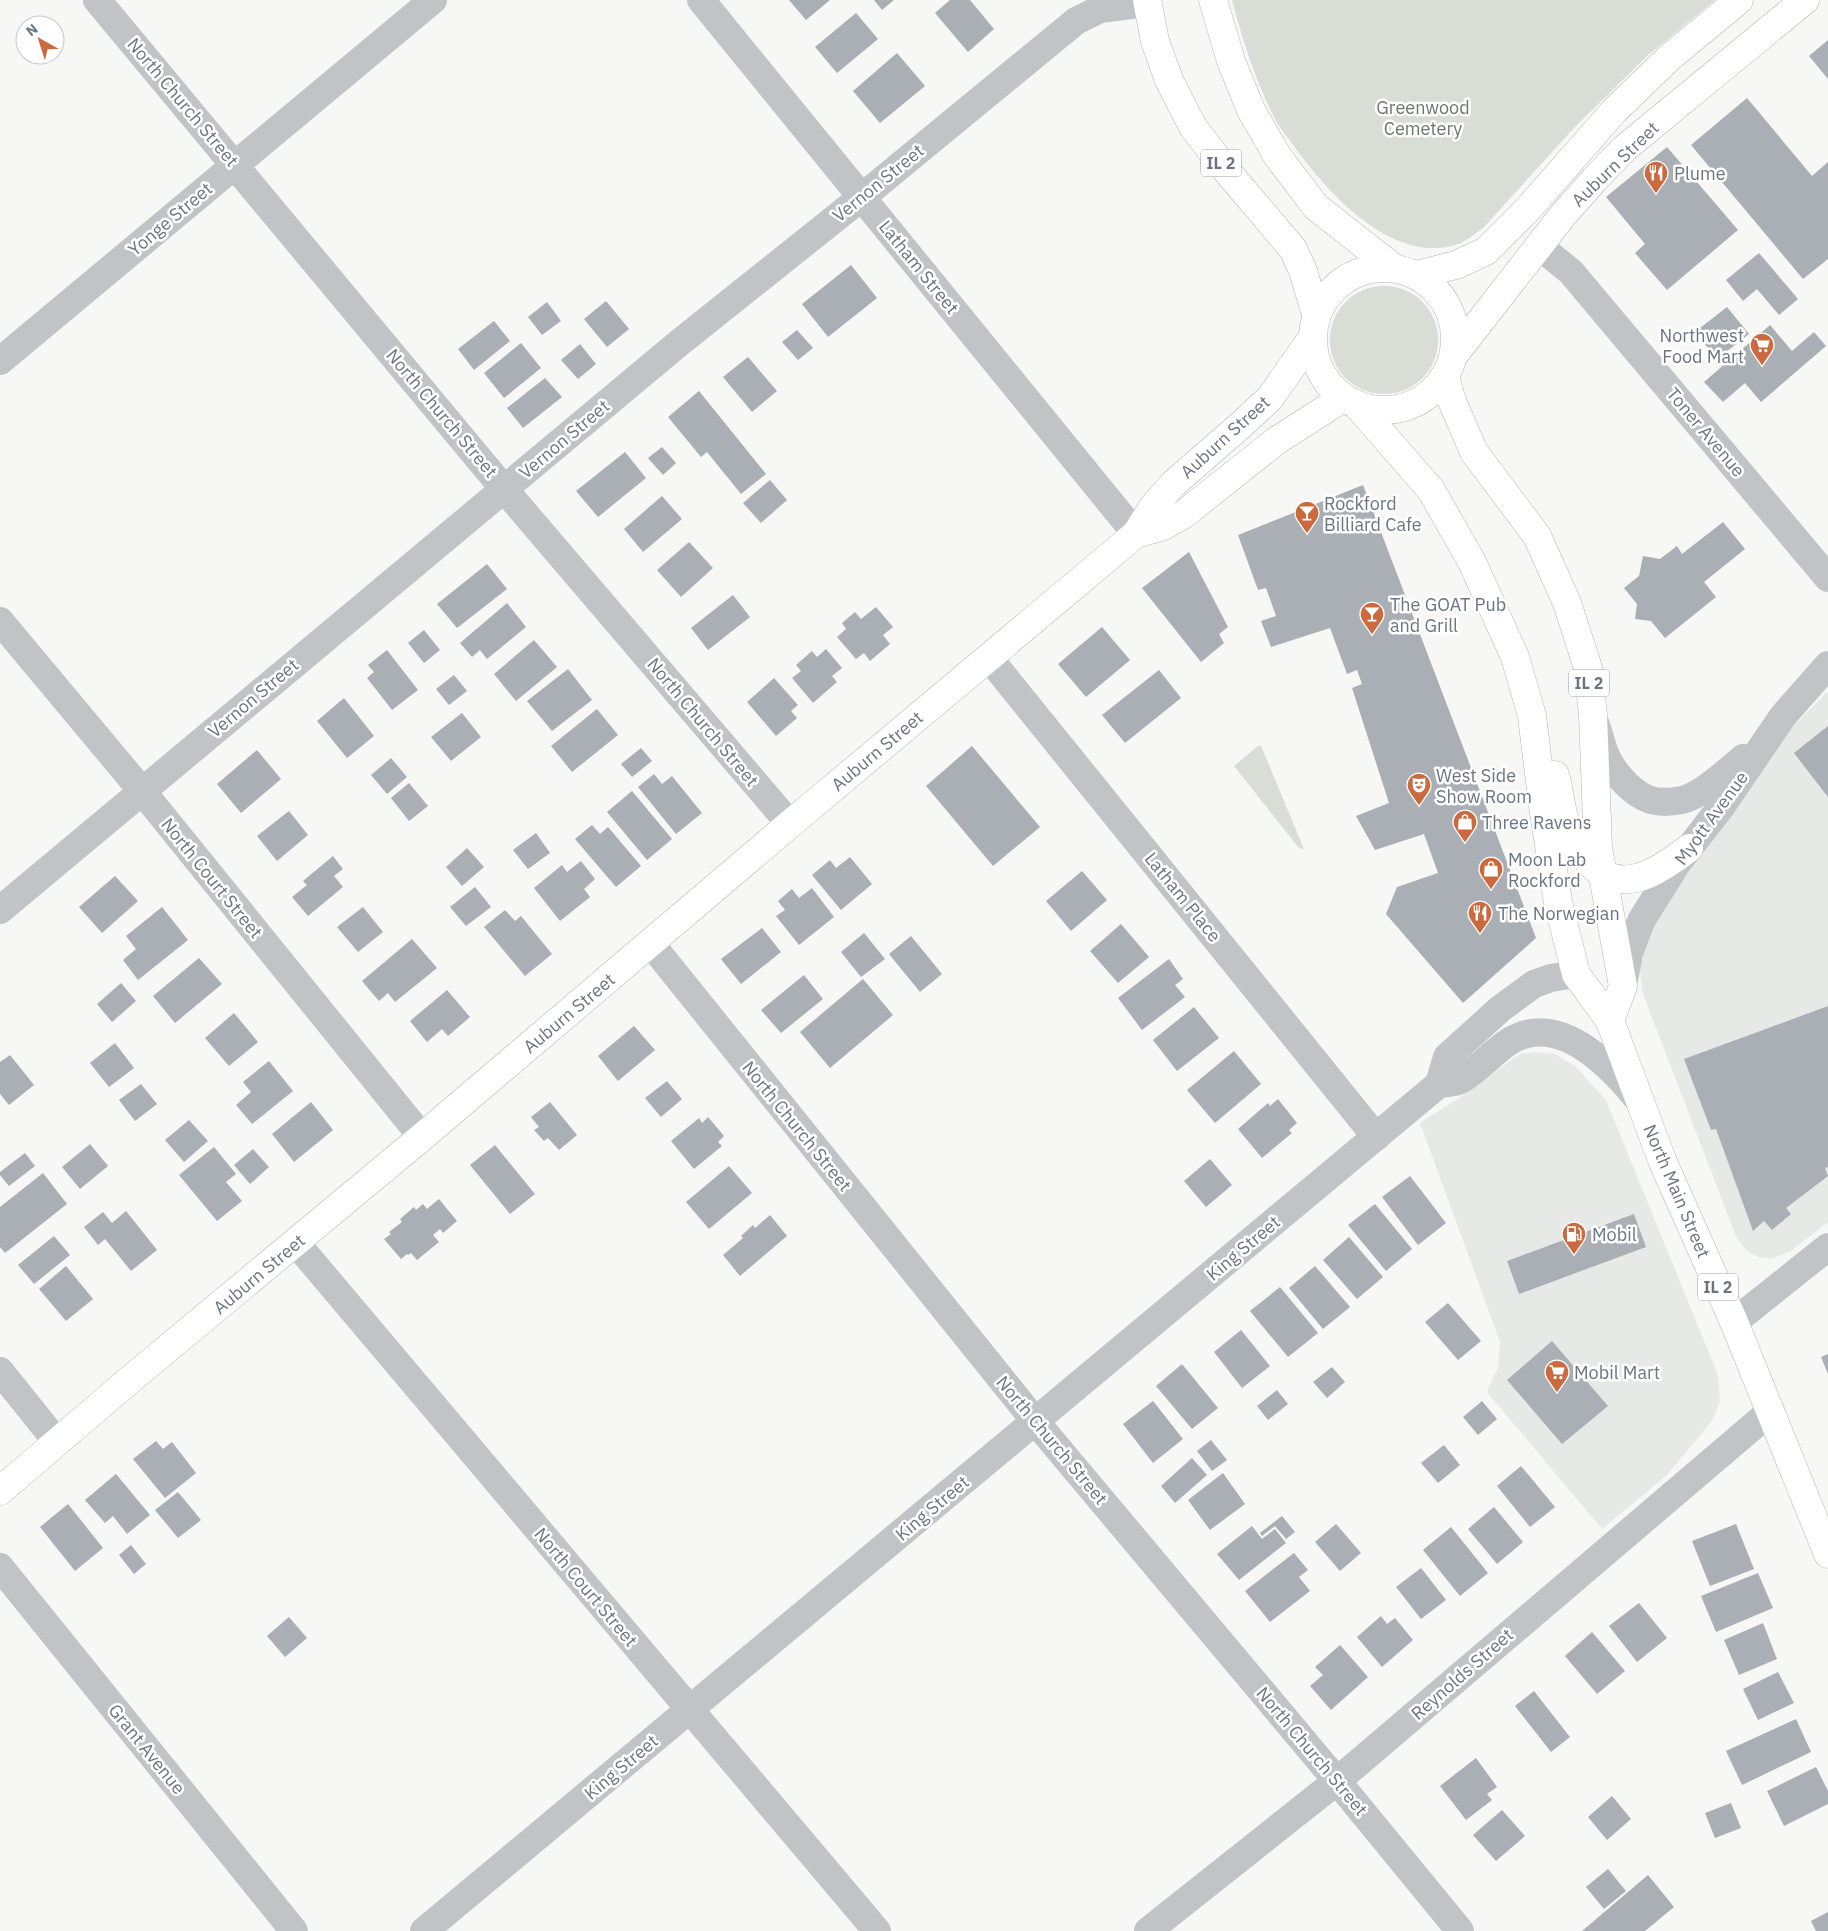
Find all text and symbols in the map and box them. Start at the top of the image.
north arrow [15,15,65,65]
text: N [22,20,41,40]
street label: North Church Street [122,33,244,171]
park label: Greenwood Cemetery [1376,96,1470,140]
street label: Auburn Street [1566,117,1664,211]
street label: Vernon Street [828,139,928,227]
road number: IL 2 [1201,150,1241,177]
restaurant icon: Plume [1643,160,1669,194]
place label: Plume [1674,162,1726,185]
street label: Yonge Street [123,177,217,261]
street label: Latham Street [874,215,964,319]
place label: Northwest Food Mart [1659,324,1744,368]
supermarket icon: Northwest Food Mart [1749,332,1775,366]
street label: North Church Street [381,344,503,482]
street label: Toner Avenue [1662,382,1750,482]
street label: Auburn Street [1175,391,1275,483]
street label: Vernon Street [514,394,614,484]
place label: Rockford Billiard Cafe [1324,492,1422,536]
bar icon: Rockford Billiard Cafe [1294,500,1320,534]
place label: The GOAT Pub and Grill [1390,593,1506,637]
bar icon: The GOAT Pub and Grill [1359,601,1385,635]
street label: Vernon Street [203,653,303,743]
street label: North Church Street [642,653,764,791]
road number: IL 2 [1569,670,1609,696]
street label: Auburn Street [826,706,928,796]
place label: West Side Show Room [1436,764,1532,808]
street label: Myott Avenue [1669,766,1753,869]
theatre icon: West Side Show Room [1406,772,1432,806]
shop icon: Three Ravens [1452,809,1478,843]
place label: Three Ravens [1482,811,1591,834]
street label: North Court Street [156,813,268,943]
street label: Latham Place [1140,847,1226,947]
place label: Moon Lab Rockford [1508,848,1586,892]
shop icon: Moon Lab Rockford [1478,856,1504,890]
restaurant icon: The Norwegian [1467,900,1493,934]
place label: The Norwegian [1498,902,1620,925]
street label: Auburn Street [518,968,620,1058]
street label: North Church Street [737,1056,857,1196]
street label: North Main Street [1639,1121,1715,1261]
street label: King Street [1201,1211,1285,1285]
fuel station icon: Mobil [1561,1221,1587,1255]
place label: Mobil [1592,1223,1637,1246]
street label: Auburn Street [208,1229,310,1319]
road number: IL 2 [1698,1274,1738,1300]
supermarket icon: Mobil Mart [1544,1359,1570,1393]
place label: Mobil Mart [1574,1361,1660,1384]
street label: North Church Street [991,1371,1113,1509]
street label: King Street [890,1471,974,1545]
street label: North Court Street [530,1523,642,1651]
street label: Reynolds Street [1406,1623,1518,1725]
street label: North Church Street [1251,1682,1373,1820]
street label: Grant Avenue [104,1699,190,1799]
street label: King Street [579,1730,663,1804]

